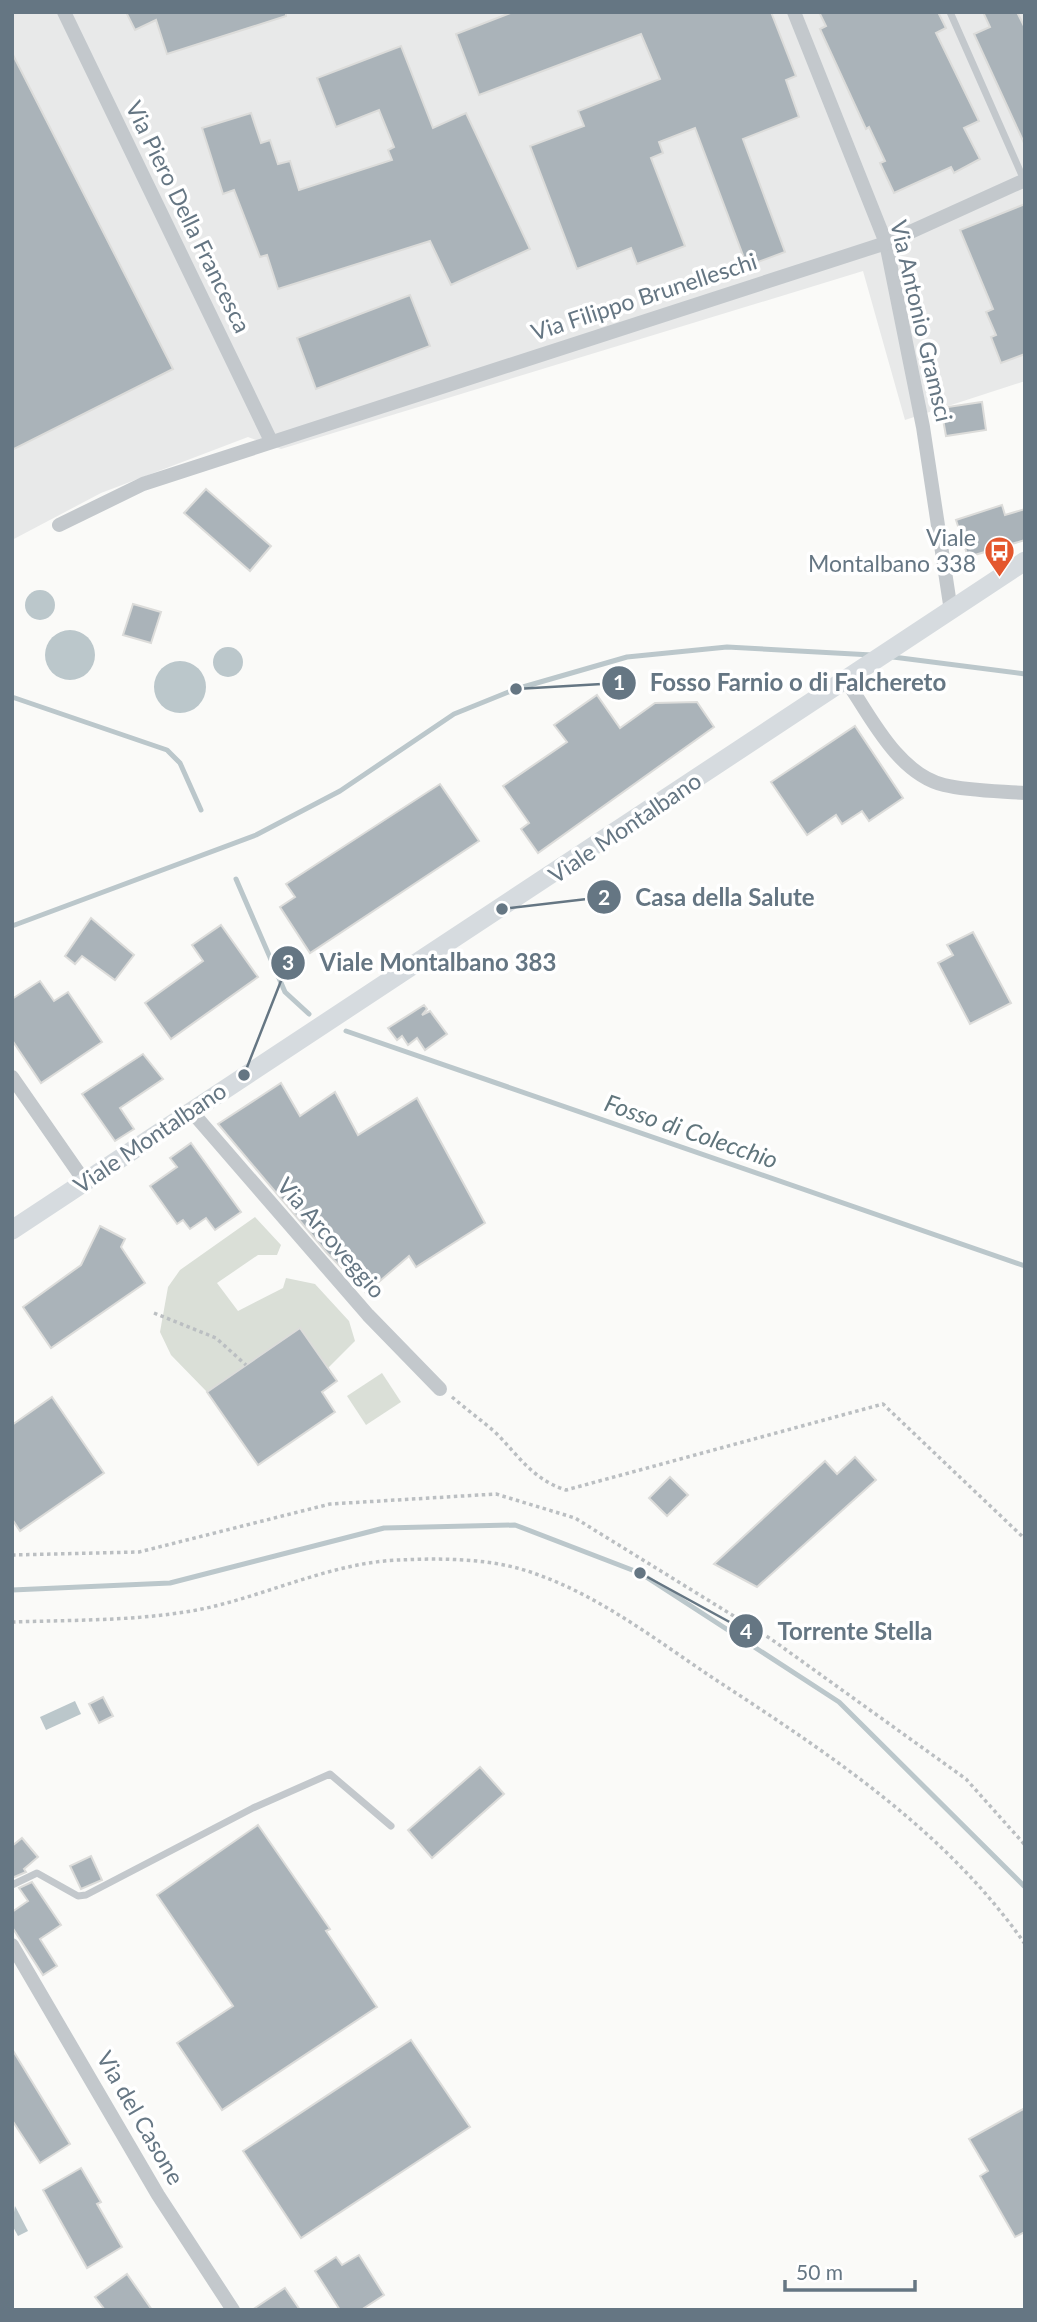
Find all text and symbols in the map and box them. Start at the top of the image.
street label: Via Piero Della Francesca [121,96,257,337]
street label: Via Antonio Gramsci [885,217,959,424]
street label: Via Filippo Brunelleschi [527,246,760,346]
place label: Viale Montalbano 338 [808,523,976,577]
bus stop icon: Viale Montalbano 338 [982,534,1016,578]
callout: Fosso Farnio o di Falchereto [601,660,961,705]
text: Fosso Farnio o di Falchereto [650,667,946,696]
text: 1 [613,669,625,694]
street label: Viale Montalbano [543,766,706,889]
callout: Casa della Salute [587,875,829,920]
text: Casa della Salute [635,882,815,911]
text: 2 [598,884,610,909]
callout: Viale Montalbano 383 [271,940,570,985]
text: Viale Montalbano 383 [319,947,556,976]
text: 3 [282,949,294,974]
street label: Viale Montalbano [68,1076,231,1199]
water label: Fosso di Colecchio [601,1087,782,1174]
street label: Via Arcoveggio [272,1171,392,1303]
callout: Torrente Stella [728,1609,946,1654]
text: Torrente Stella [778,1616,932,1645]
text: 4 [740,1618,752,1643]
street label: Via del Casone [91,2046,190,2189]
scale bar [785,2248,914,2292]
text: 50 m [796,2259,843,2284]

